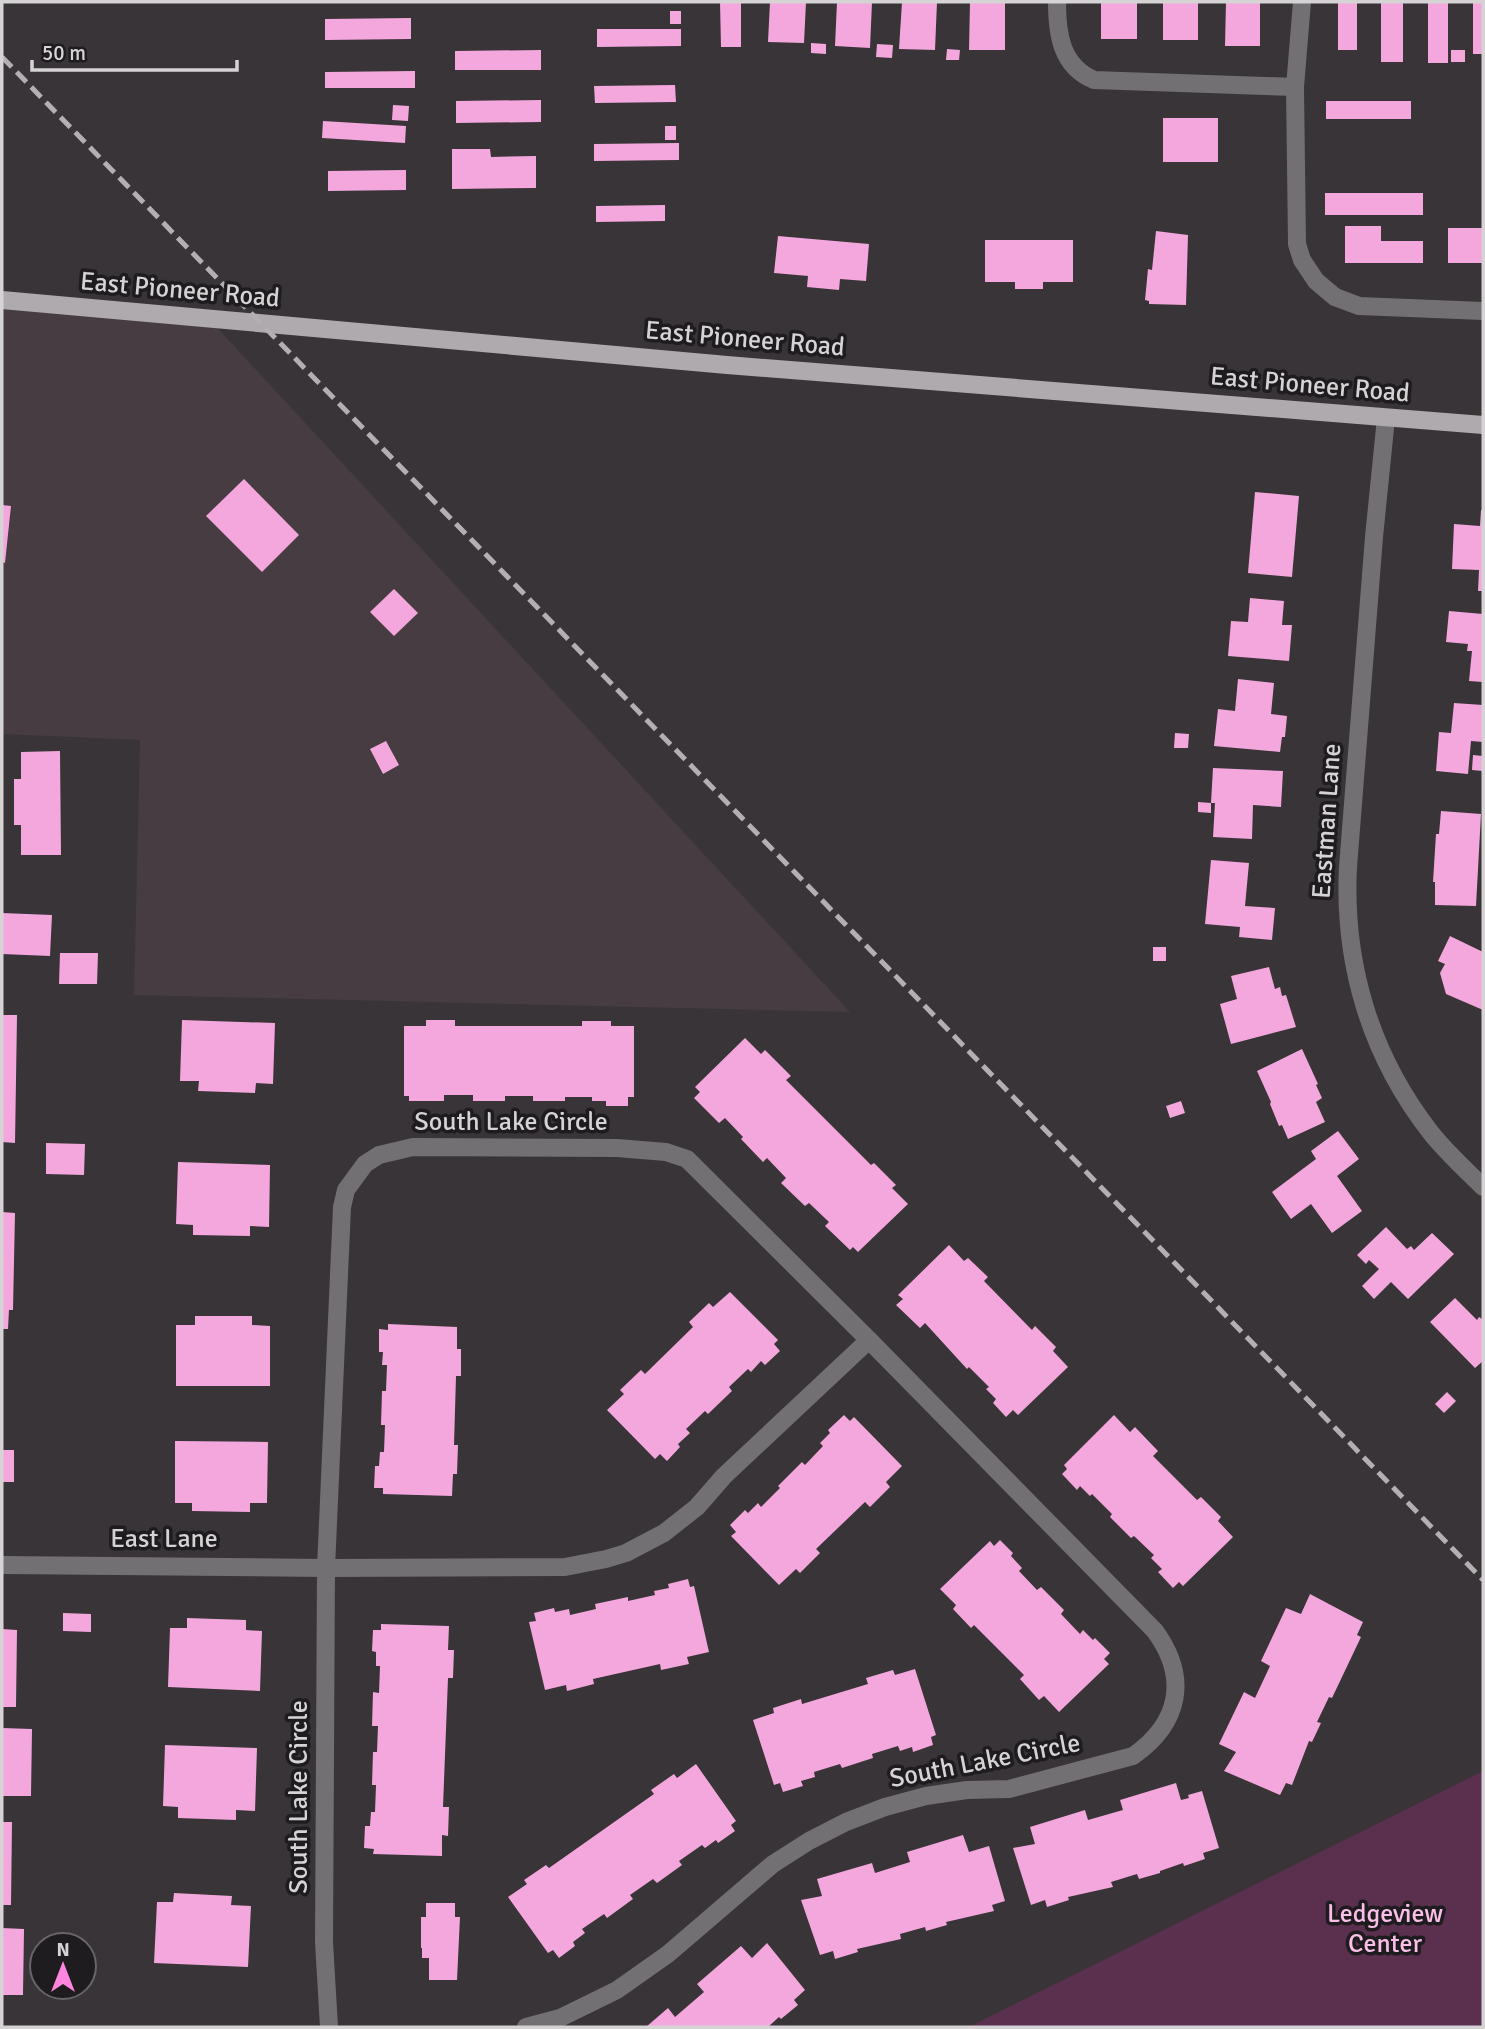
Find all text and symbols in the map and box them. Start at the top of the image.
scale bar [32,28,236,72]
text: 50 m [42,40,86,66]
street label: East Pioneer Road [79,265,281,315]
street label: East Pioneer Road [644,314,846,364]
street label: East Pioneer Road [1209,360,1411,410]
street label: Eastman Lane [1306,742,1348,900]
street label: South Lake Circle [414,1106,608,1138]
street label: East Lane [110,1523,218,1555]
street label: South Lake Circle [283,1700,315,1894]
street label: South Lake Circle [887,1727,1083,1795]
park label: Ledgeview Center [1327,1898,1443,1960]
north arrow [28,1931,98,2001]
text: N [56,1938,70,1962]

